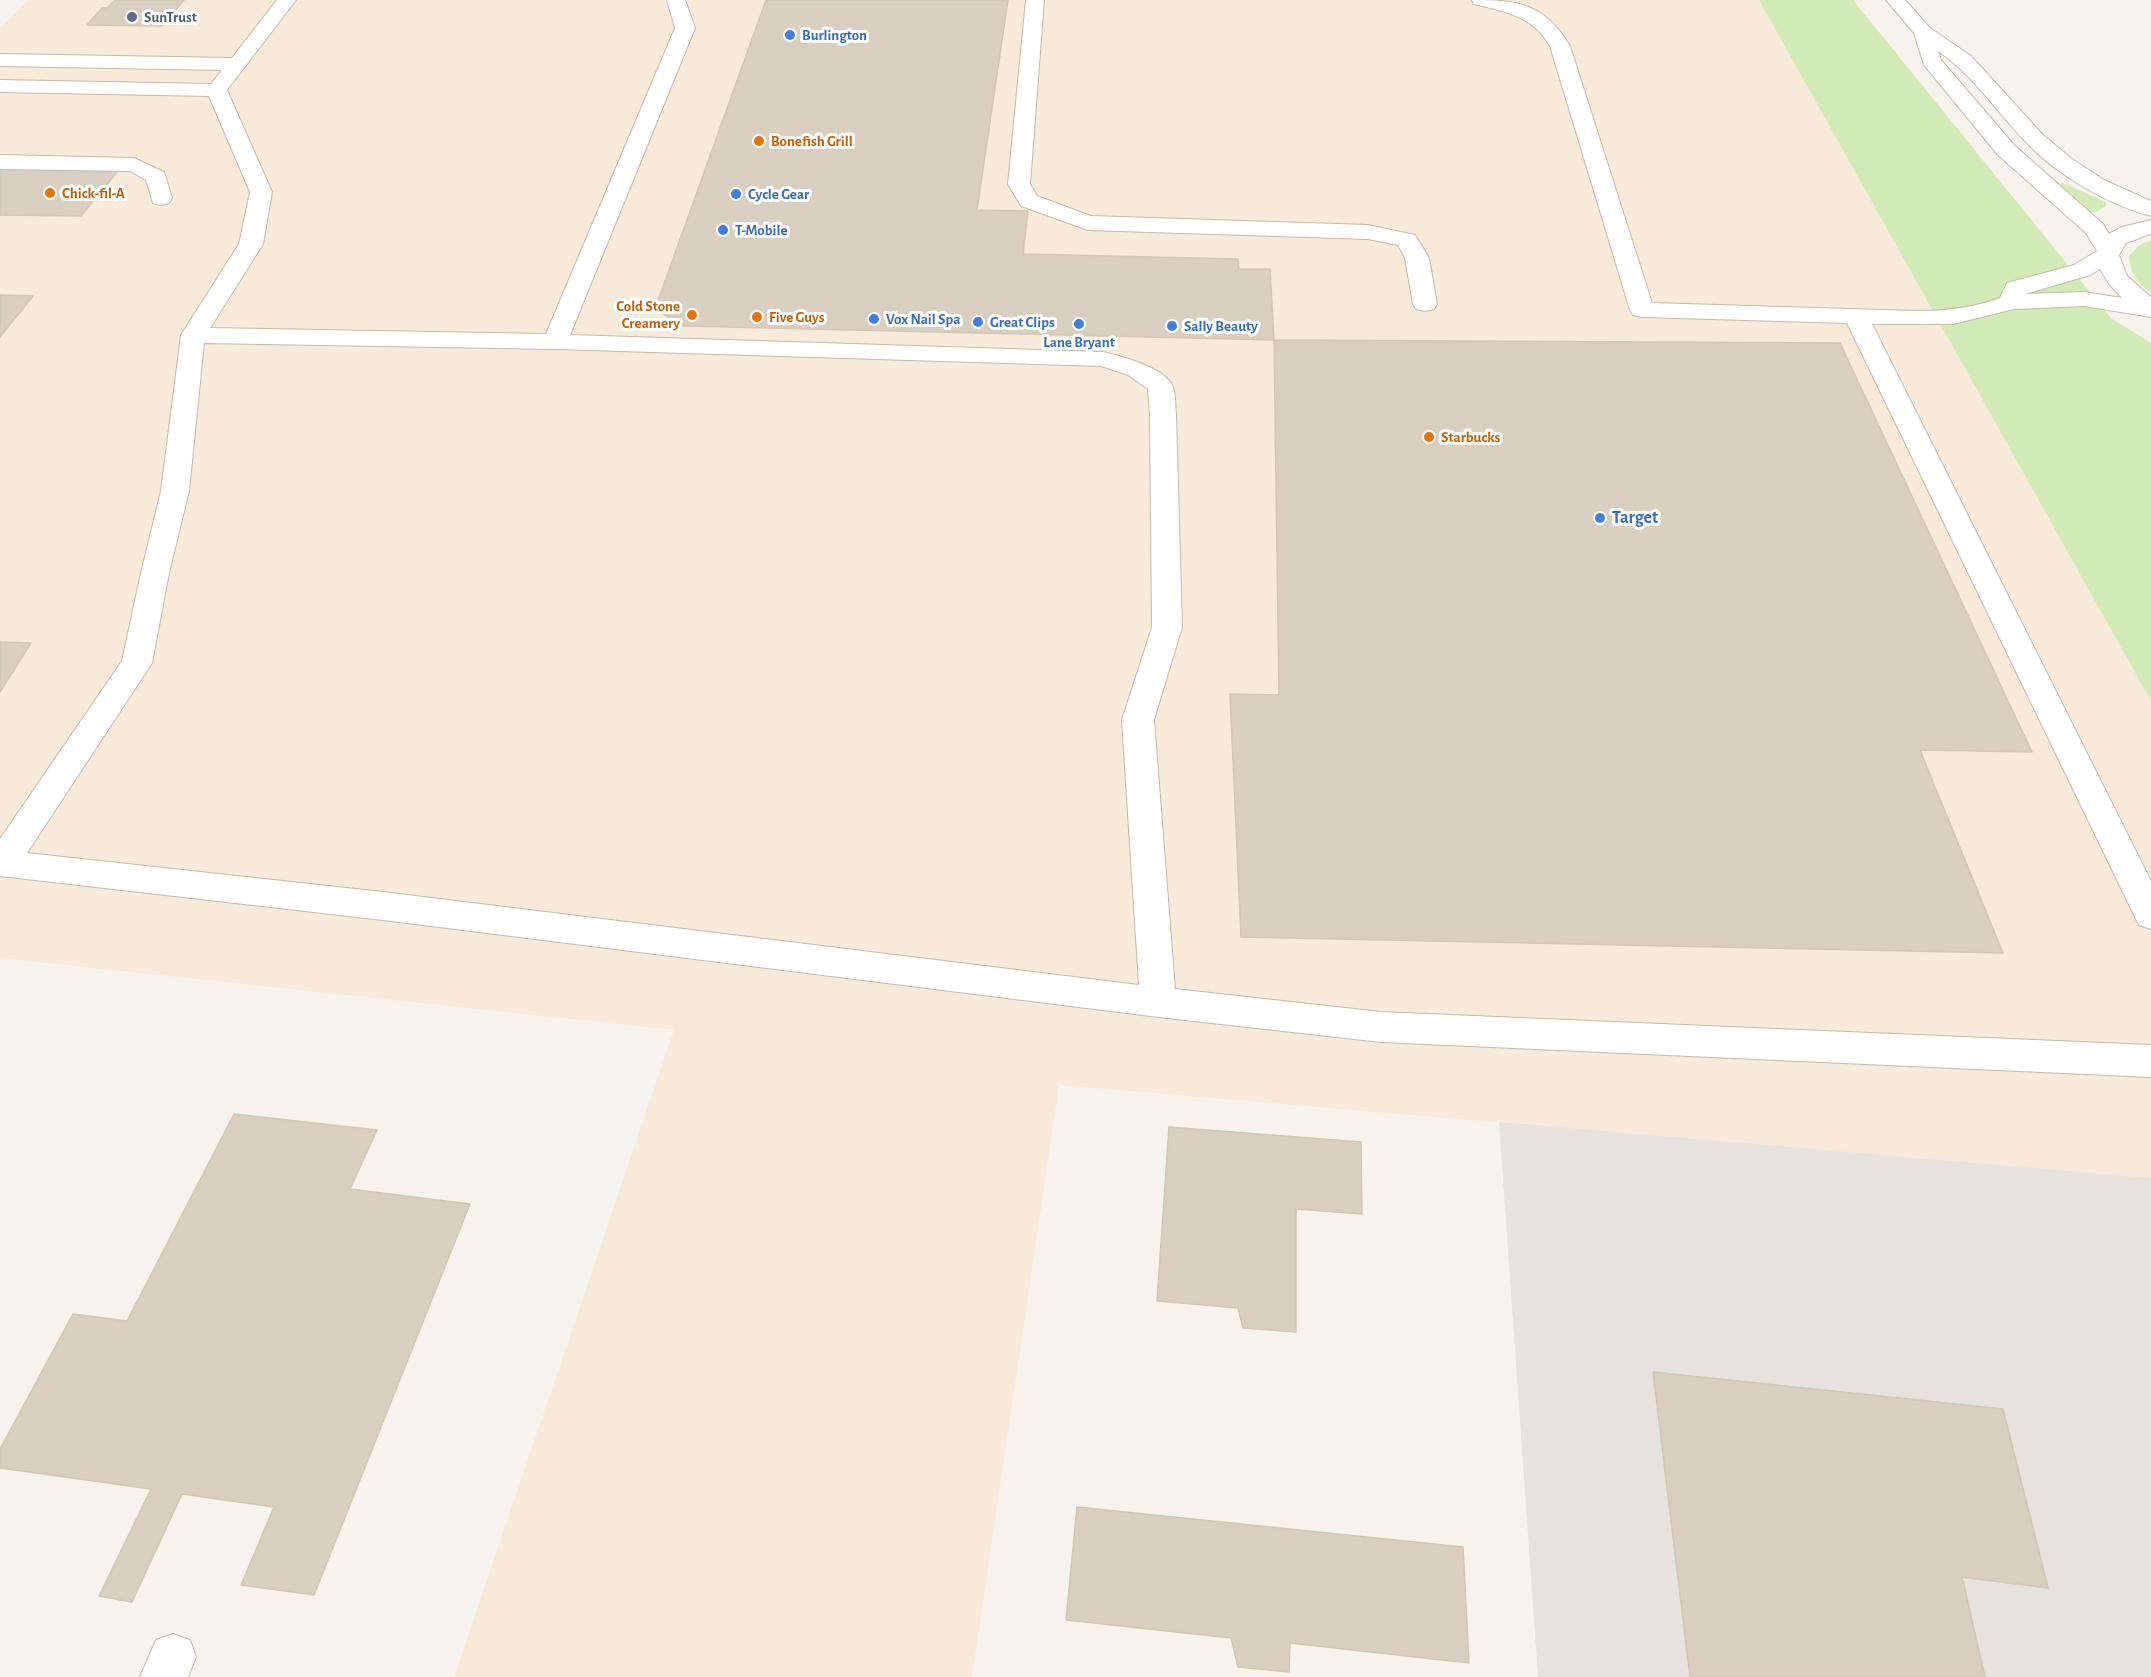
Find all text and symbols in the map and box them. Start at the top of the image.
place label: SunTrust [144,8,197,26]
marker: SunTrust [125,10,139,24]
place label: Burlington [802,26,867,44]
marker: Burlington [783,28,797,42]
place label: Bonefish Grill [771,132,853,150]
marker: Bonefish Grill [752,134,766,148]
place label: Chick-fil-A [62,184,125,202]
place label: Cycle Gear [748,185,809,203]
marker: Chick-fil-A [43,186,57,200]
marker: Cycle Gear [729,187,743,201]
place label: T-Mobile [735,221,788,239]
marker: T-Mobile [716,223,730,237]
place label: Cold Stone Creamery [616,297,680,332]
marker: Cold Stone Creamery [685,308,699,322]
place label: Five Guys [769,308,825,326]
marker: Five Guys [750,310,764,324]
place label: Vox Nail Spa [886,310,960,328]
marker: Vox Nail Spa [867,312,881,326]
place label: Great Clips [990,313,1055,331]
marker: Great Clips [971,315,985,329]
marker: Lane Bryant [1072,317,1086,331]
place label: Sally Beauty [1184,317,1258,335]
marker: Sally Beauty [1165,319,1179,333]
place label: Lane Bryant [1043,333,1115,351]
place label: Starbucks [1441,428,1500,446]
marker: Starbucks [1422,430,1436,444]
place label: Target [1612,507,1658,529]
marker: Target [1593,511,1607,525]

